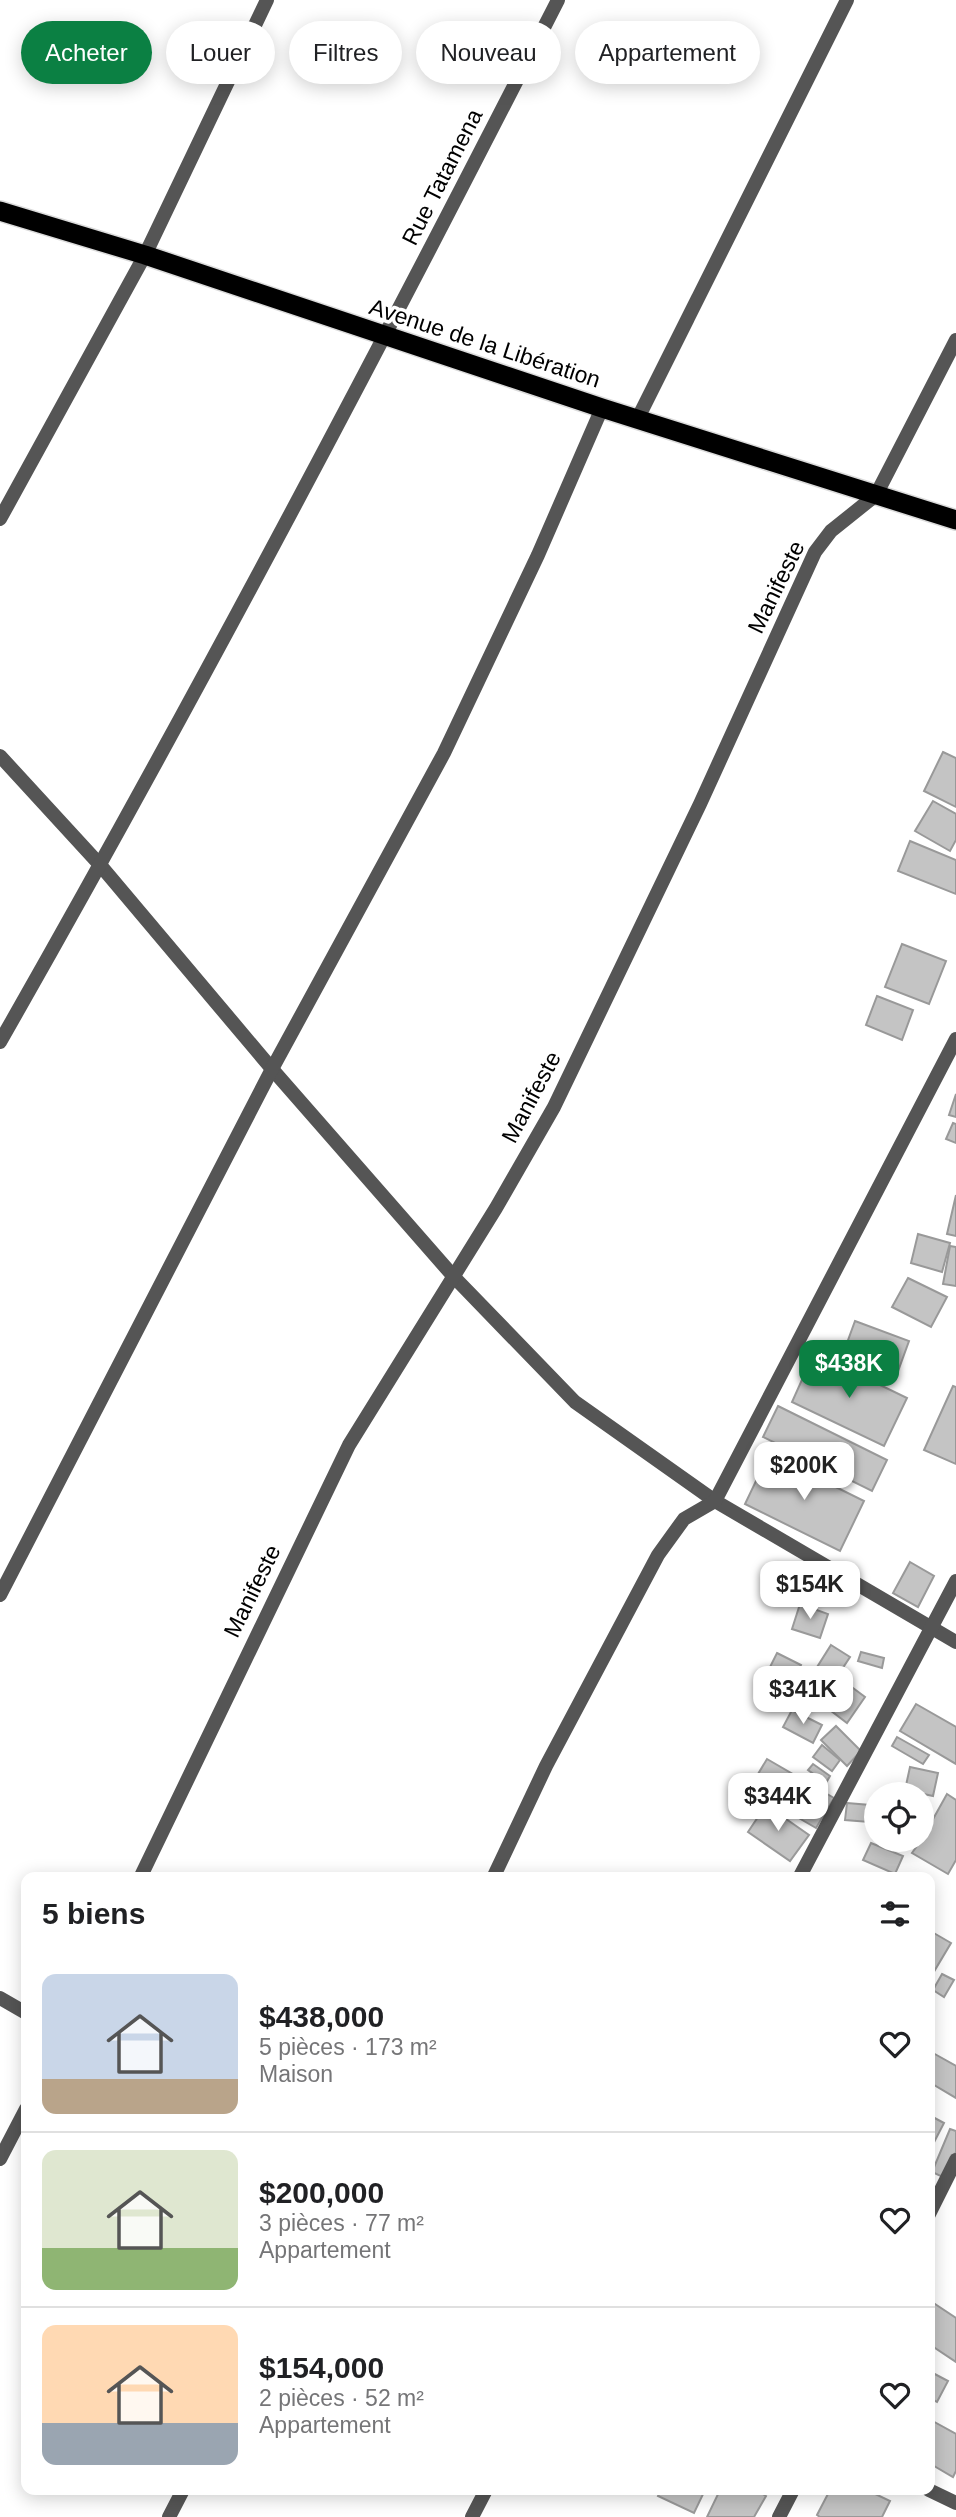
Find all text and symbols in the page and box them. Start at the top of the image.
chip: Acheter [21,21,152,84]
chip: Louer [166,21,275,84]
chip: Filtres [289,21,402,84]
chip: Nouveau [416,21,561,84]
chip: Appartement [575,21,760,84]
street label: Rue Tatamena [397,104,488,249]
street label: Avenue de la Libération [366,293,604,393]
street label: Manifeste [742,536,810,638]
street label: Manifeste [496,1047,566,1147]
pin: $438K [800,1340,898,1400]
text: $438K [815,1350,883,1376]
pin: $200K [755,1442,853,1502]
text: $200K [770,1452,838,1478]
street label: Manifeste [218,1540,286,1642]
pin: $154K [761,1562,859,1621]
text: $154K [776,1571,844,1597]
pin: $341K [754,1666,852,1726]
text: $341K [769,1676,837,1702]
pin: $344K [729,1773,827,1833]
map controls [864,1782,934,1852]
button: locate [864,1782,934,1852]
text: $344K [744,1783,812,1809]
icon: filters [876,1895,914,1933]
text: 5 biens [42,1897,145,1930]
text: $438,000 [259,2000,384,2033]
icon: home [98,2002,182,2086]
icon: heart [876,2025,914,2063]
text: 5 pièces · 173 m² [259,2034,437,2060]
text: Maison [259,2061,333,2087]
text: $200,000 [259,2176,384,2209]
icon: home [98,2178,182,2262]
icon: heart [876,2201,914,2239]
text: 3 pièces · 77 m² [259,2210,424,2236]
text: Appartement [259,2237,391,2263]
text: $154,000 [259,2351,384,2384]
icon: home [98,2353,182,2437]
icon: heart [876,2376,914,2414]
text: 2 pièces · 52 m² [259,2385,424,2411]
text: Appartement [259,2412,391,2438]

